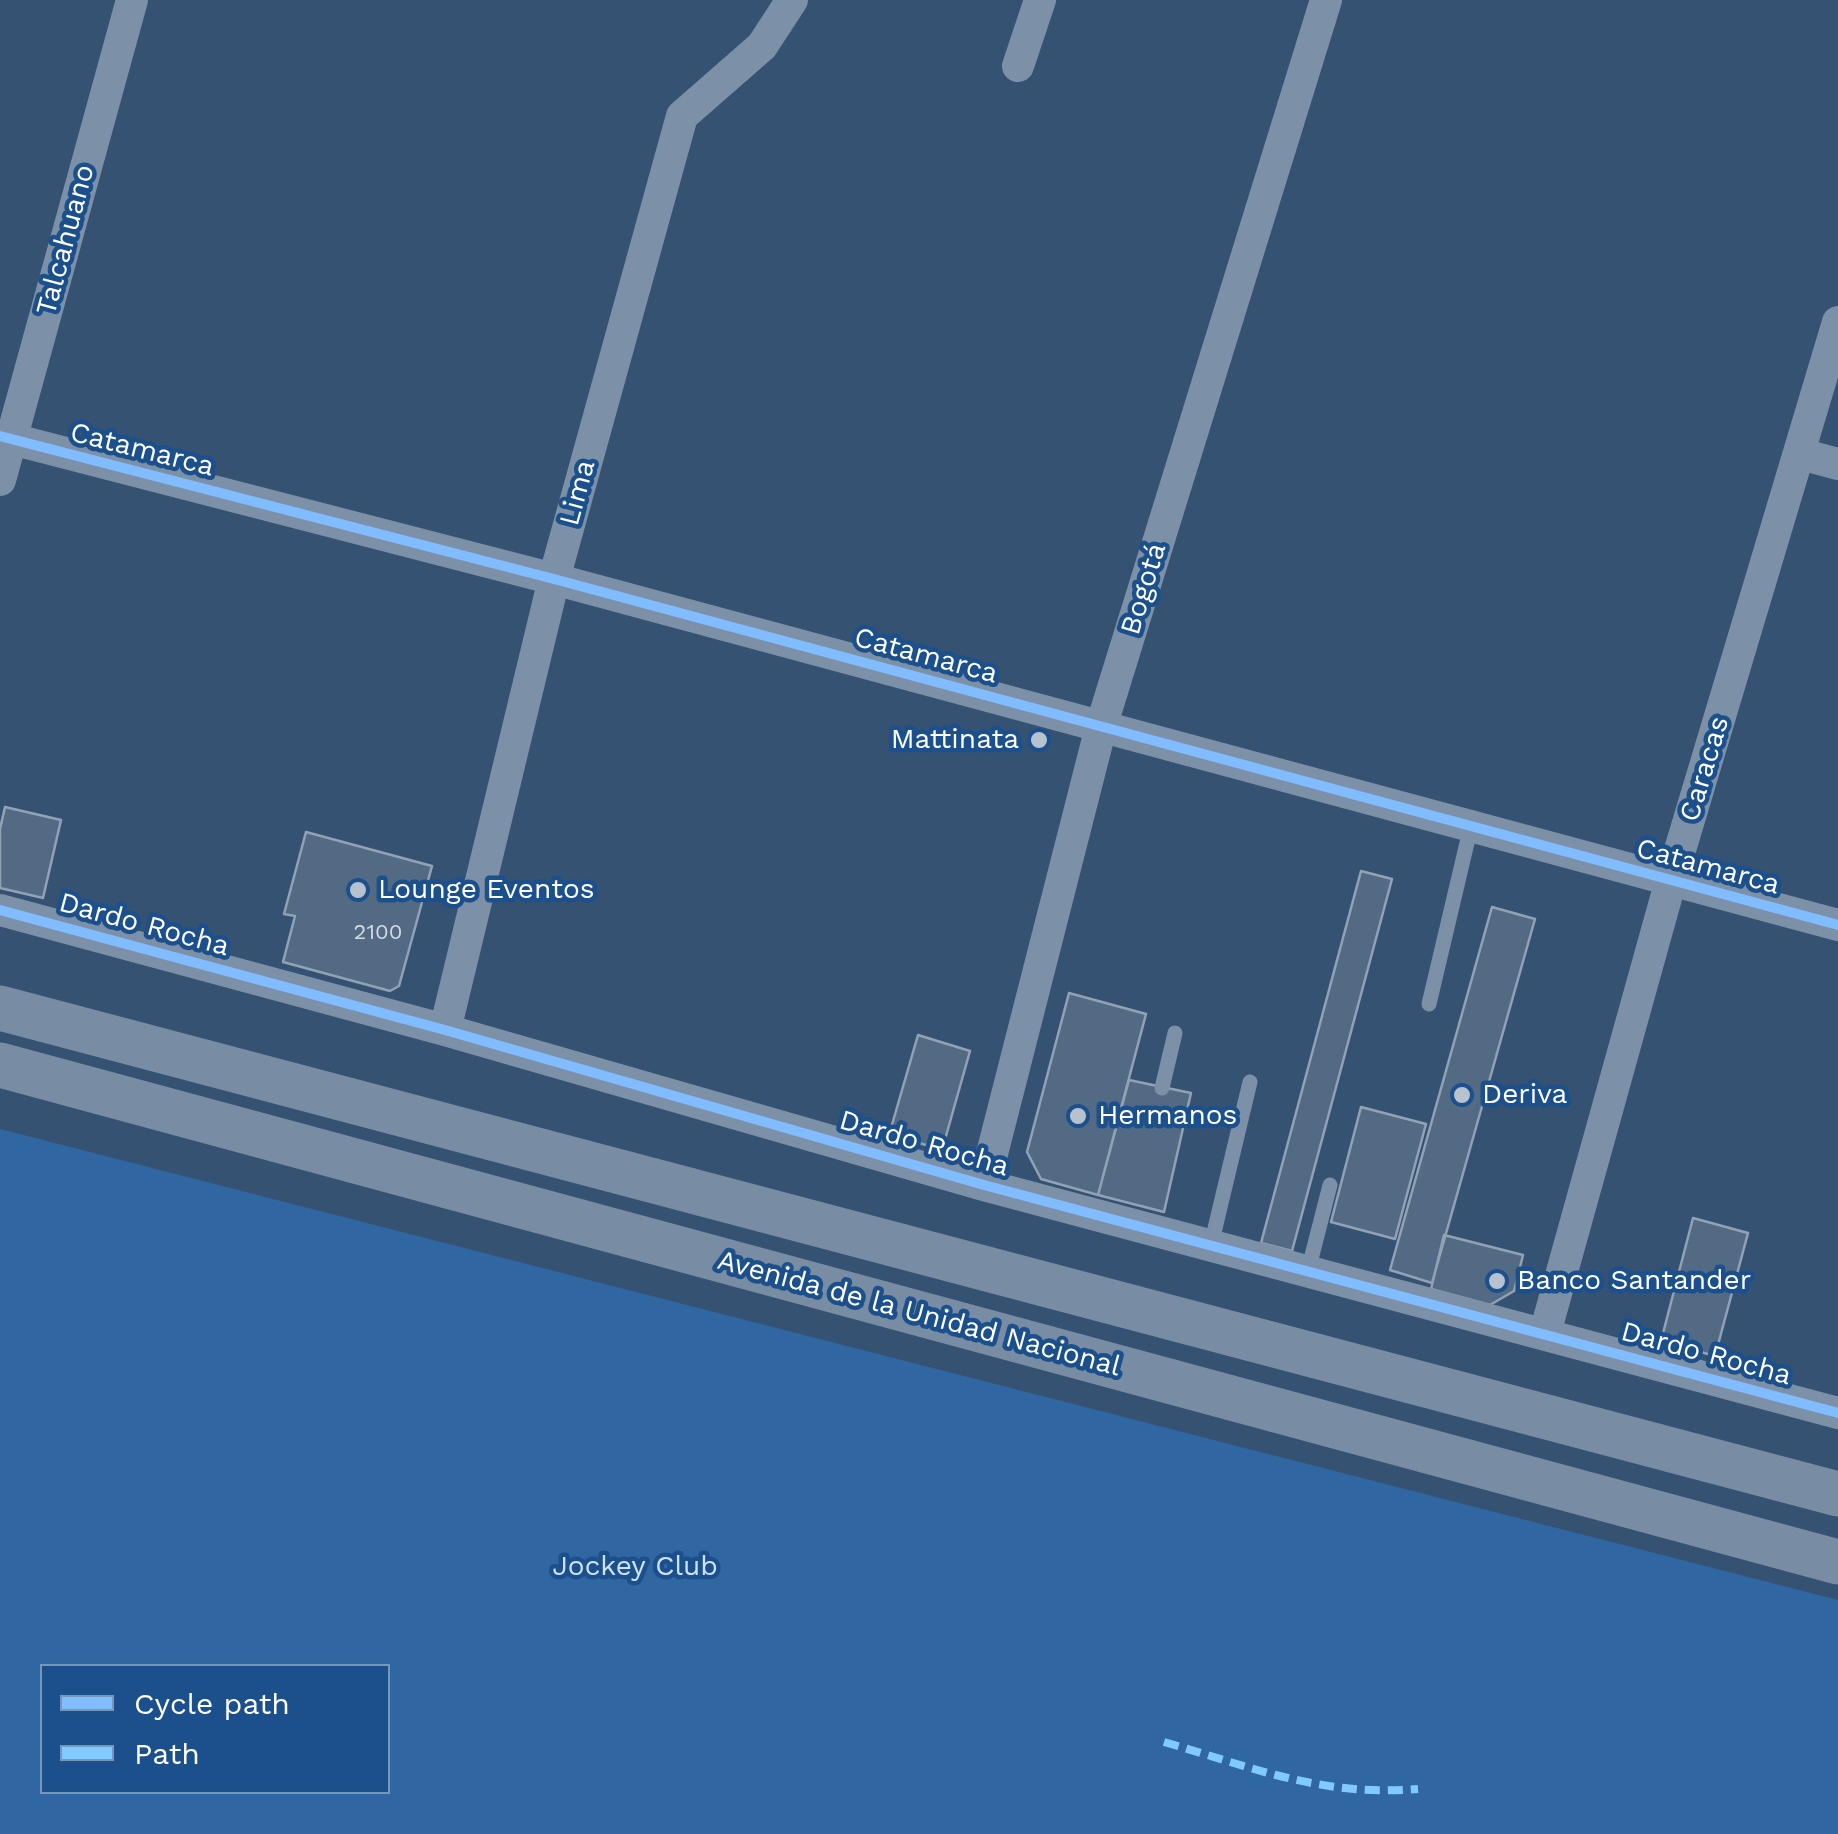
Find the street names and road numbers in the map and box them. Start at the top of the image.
street label: Talcahuano [30,161,102,319]
street label: Catamarca [67,416,217,484]
street label: Lima [553,456,603,530]
street label: Bogotá [1114,539,1174,639]
street label: Catamarca [851,621,1001,691]
street label: Caracas [1673,712,1737,826]
street label: Catamarca [1633,832,1783,902]
street label: Dardo Rocha [55,886,233,964]
street label: Dardo Rocha [835,1104,1013,1184]
street label: Avenida de la Unidad Nacional [714,1244,1124,1384]
street label: Dardo Rocha [1617,1315,1795,1393]

